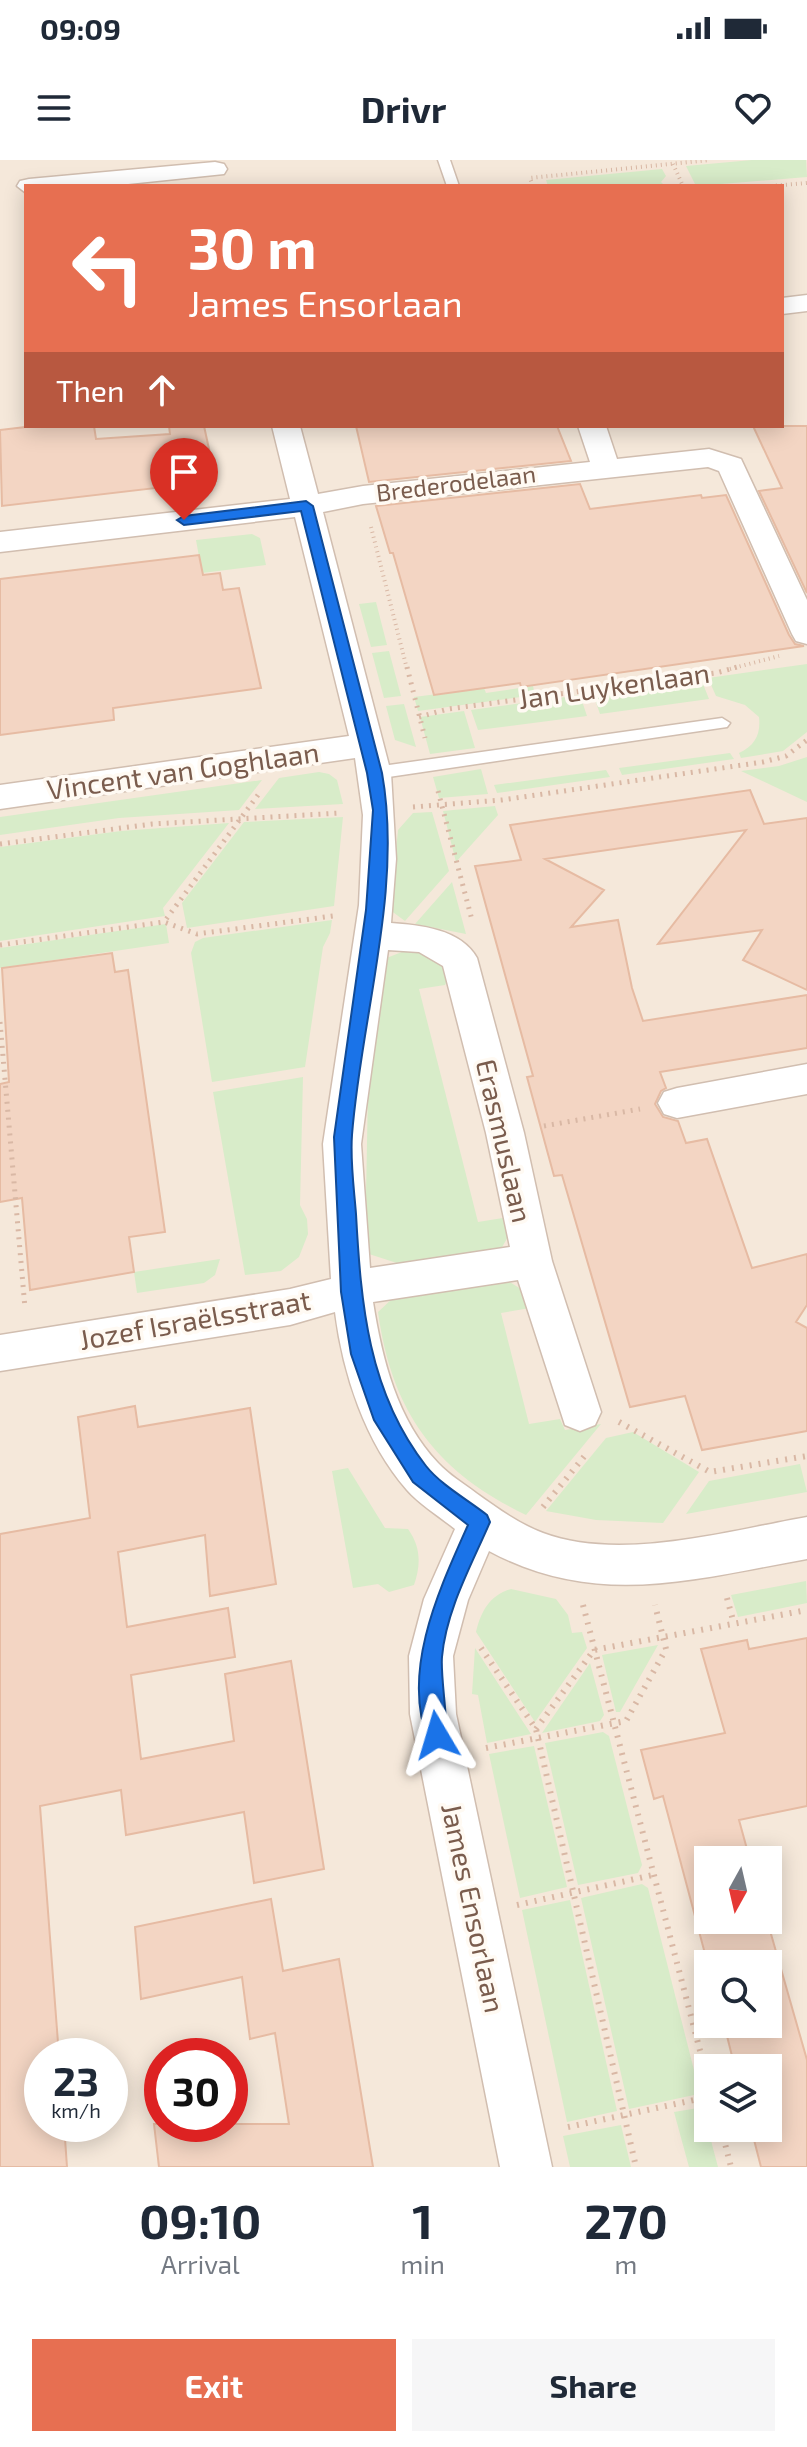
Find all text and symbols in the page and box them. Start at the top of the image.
text: 09:09 [40,10,121,46]
icon: menu [32,86,76,130]
icon: heart [731,86,775,130]
text: Drivr [361,87,446,130]
text: 30 m [188,213,317,280]
icon: left [56,216,160,320]
text: James Ensorlaan [188,281,463,324]
icon: ahead [140,368,184,412]
text: Then [56,372,124,408]
pin [150,438,218,520]
icon: arrive [162,450,206,494]
street label: Brederodelaan [374,458,537,507]
street label: Jan Luykenlaan [516,655,712,715]
street label: Vincent van Goghlaan [45,734,321,806]
street label: Erasmuslaan [470,1056,540,1226]
street label: Jozef Israëlsstraat [76,1282,313,1356]
position arrow [395,1693,479,1777]
street label: James Ensorlaan [435,1800,513,2016]
north arrow [694,1846,782,1934]
map controls [694,1846,782,2142]
button: search [694,1950,782,2038]
speed limit sign: 30 [144,2038,248,2142]
button: layers [694,2054,782,2142]
text: 23 [53,2056,99,2104]
text: km/h [51,2098,101,2122]
text: 09:10 [139,2191,261,2249]
text: 1 [412,2191,433,2249]
text: 270 [584,2191,668,2249]
text: Arrival [161,2248,240,2279]
text: min [401,2248,445,2279]
text: m [615,2248,637,2279]
button: Exit [32,2339,396,2431]
button: Share [412,2339,775,2431]

